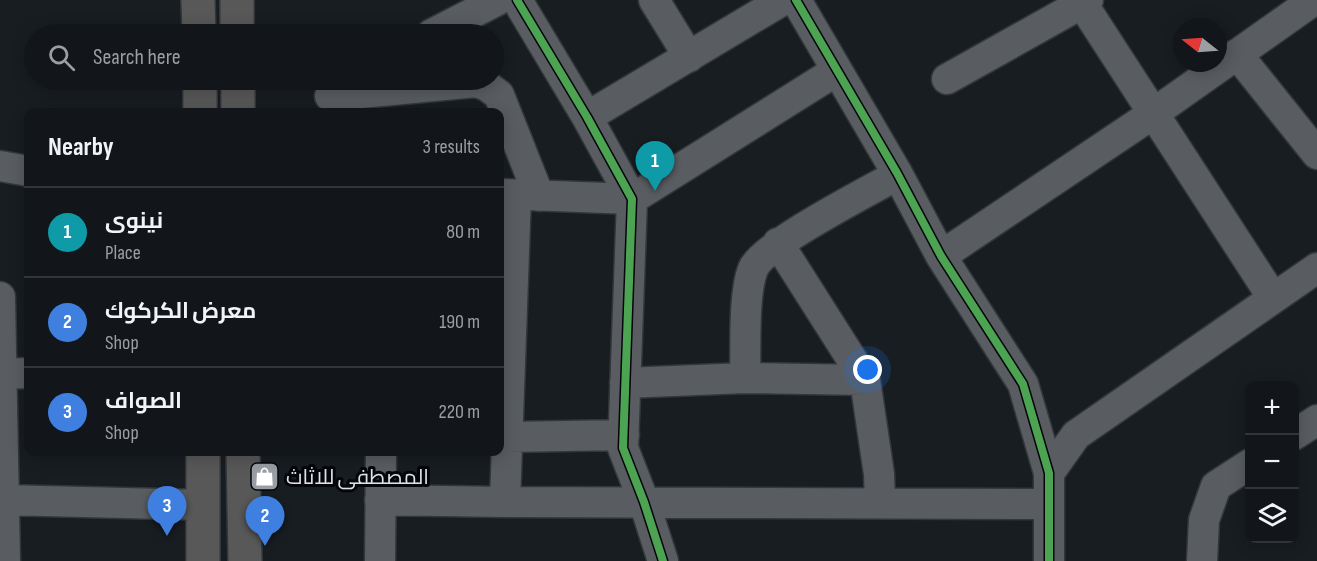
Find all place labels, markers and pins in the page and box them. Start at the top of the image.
pin: 1 [636,142,674,191]
shop icon: المصطفى للاثاث [249,461,281,493]
place label: المصطفى للاثاث [286,465,429,490]
pin: 3 [148,486,186,536]
pin: 2 [246,496,284,546]

